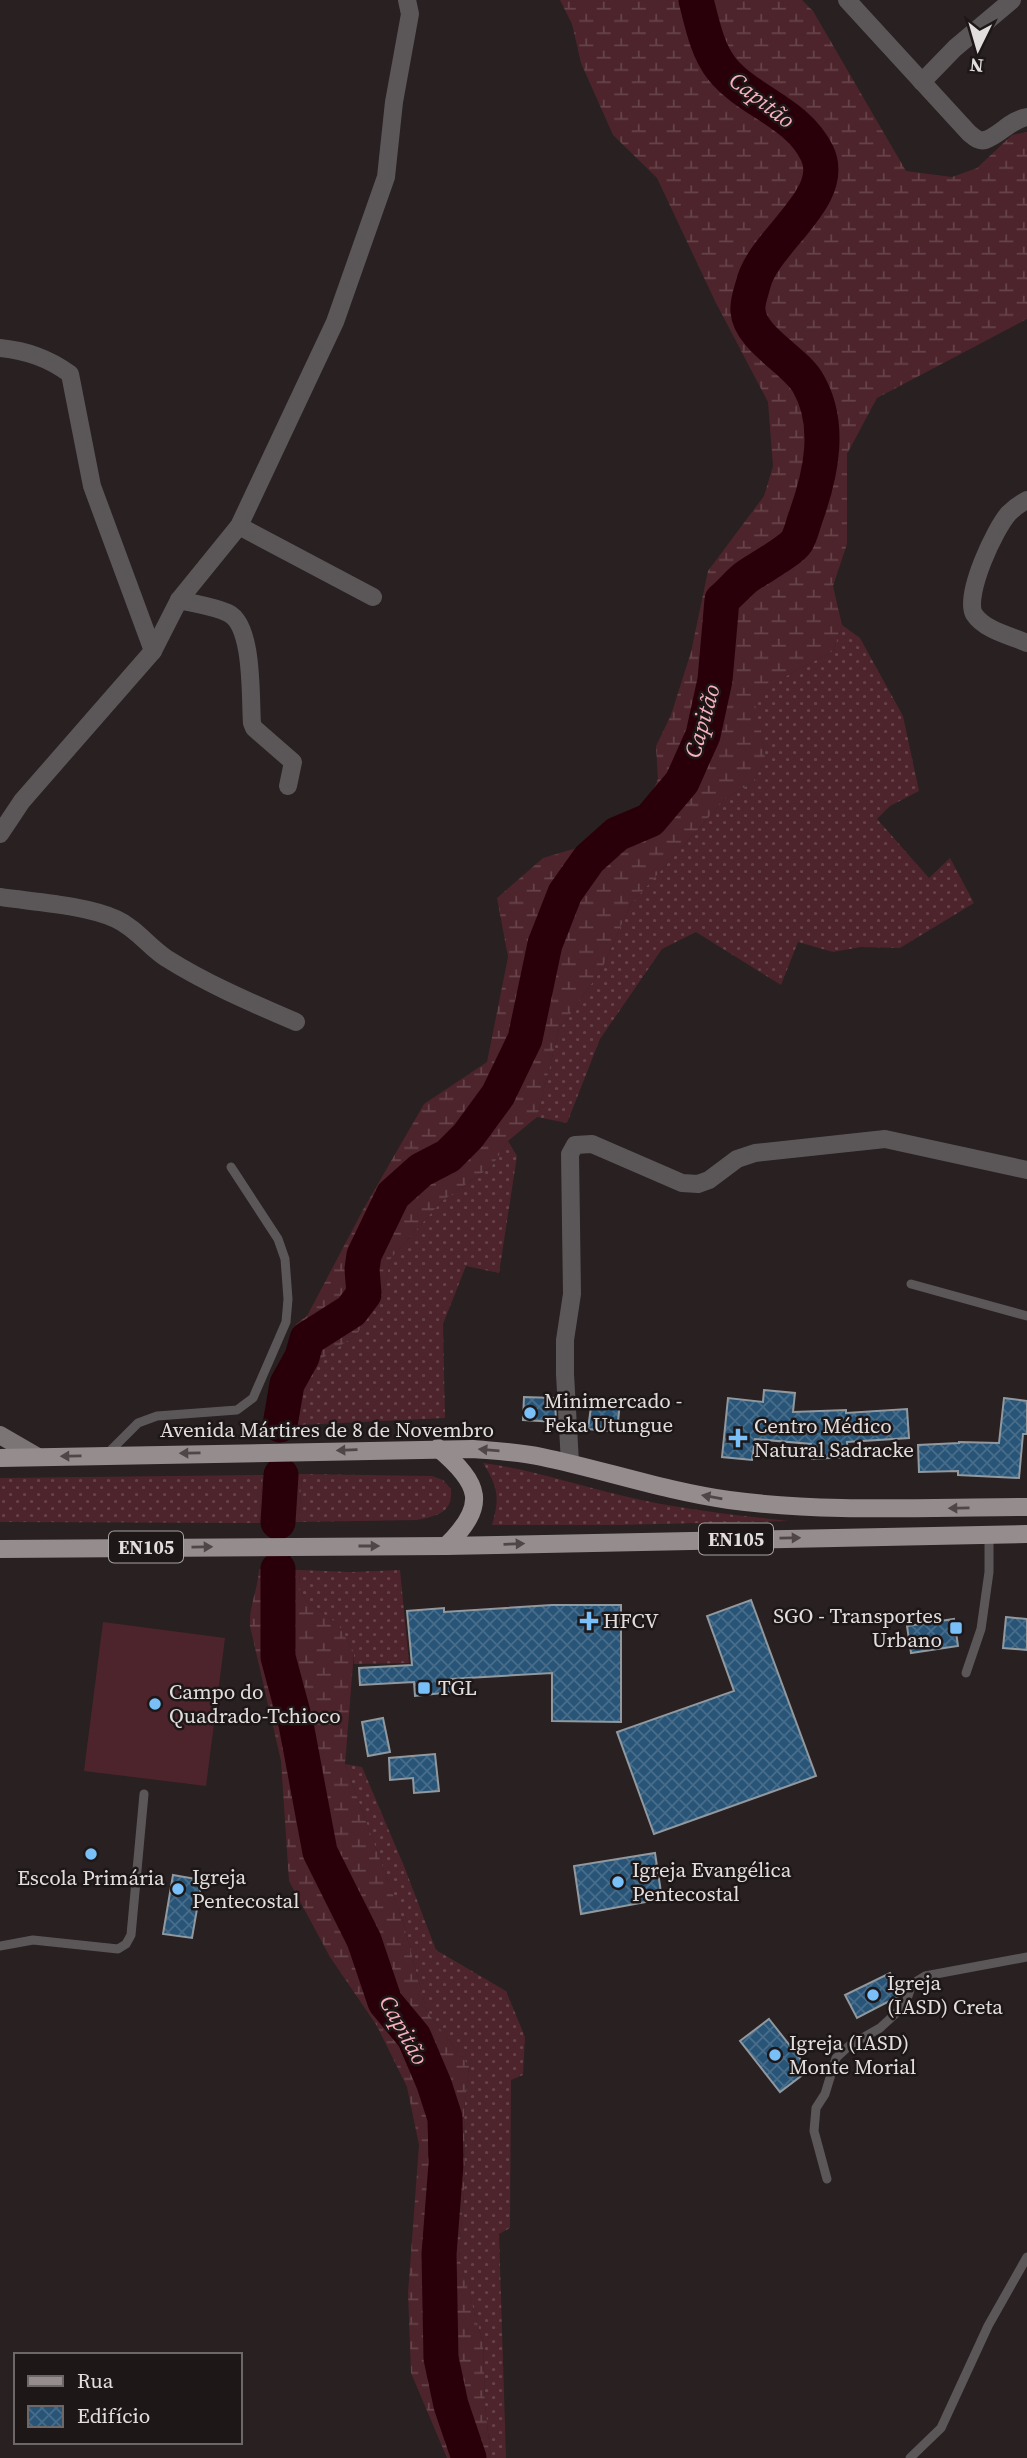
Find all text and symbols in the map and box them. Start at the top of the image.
north arrow [943,14,1013,84]
text: N [968,52,985,79]
water label: Capitão [723,64,801,136]
water label: Capitão [676,680,728,762]
place label: Minimercado - Feka Utungue [544,1386,682,1439]
marker: Minimercado - Feka Utungue [522,1405,538,1421]
place label: Centro Médico Natural Sadracke [754,1411,914,1464]
street label: Avenida Mártires de 8 de Novembro [160,1415,494,1444]
marker: Centro Médico Natural Sadracke [728,1428,748,1448]
one-way arrow [478,1444,500,1455]
one-way arrow [336,1445,358,1456]
one-way arrow [179,1448,201,1459]
one-way arrow [60,1450,82,1462]
one-way arrow [701,1491,723,1502]
one-way arrow [948,1502,970,1513]
road number: EN105 [699,1524,773,1554]
road number: EN105 [109,1532,183,1562]
one-way arrow [780,1533,802,1544]
one-way arrow [503,1538,525,1550]
one-way arrow [358,1540,380,1552]
one-way arrow [192,1541,214,1553]
place label: SGO - Transportes Urbano [773,1601,942,1654]
place label: HFCV [603,1606,659,1635]
marker: HFCV [581,1613,597,1629]
marker: SGO - Transportes Urbano [948,1620,964,1636]
place label: TGL [438,1673,477,1702]
place label: Campo do Quadrado-Tchioco [169,1677,341,1730]
marker: TGL [416,1680,432,1696]
marker: Campo do Quadrado-Tchioco [147,1696,163,1712]
marker: Escola Primária [83,1846,99,1862]
place label: Igreja Evangélica Pentecostal [632,1855,792,1908]
place label: Igreja Pentecostal [192,1862,299,1915]
place label: Escola Primária [17,1863,165,1892]
marker: Igreja Evangélica Pentecostal [610,1874,626,1890]
marker: Igreja Pentecostal [170,1881,186,1897]
place label: Igreja (IASD) Creta [887,1968,1003,2021]
marker: Igreja (IASD) Creta [865,1987,881,2003]
water label: Capitão [372,1989,436,2071]
place label: Igreja (IASD) Monte Morial [789,2028,916,2081]
marker: Igreja (IASD) Monte Morial [767,2047,783,2063]
legend [14,2353,242,2444]
text: Rua [77,2366,114,2395]
text: Edifício [77,2401,150,2430]

